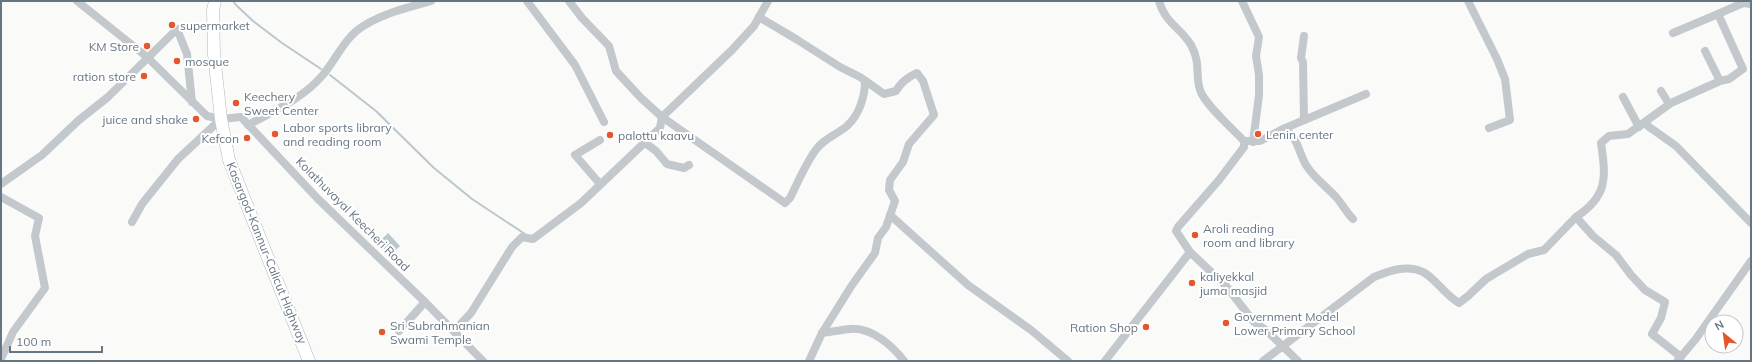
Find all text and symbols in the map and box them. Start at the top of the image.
place label: supermarket [180,18,250,33]
marker: supermarket [167,20,177,30]
place label: KM Store [89,39,139,54]
marker: KM Store [142,41,152,51]
place label: mosque [185,54,229,69]
marker: mosque [172,56,182,66]
place label: ration store [73,69,136,84]
marker: ration store [139,71,149,81]
place label: Keechery Sweet Center [244,89,319,118]
marker: Keechery Sweet Center [231,98,241,108]
place label: juice and shake [102,112,188,127]
marker: juice and shake [191,114,201,124]
place label: Labor sports library and reading room [283,120,392,149]
place label: Lenin center [1266,127,1334,142]
place label: palottu kaavu [618,128,694,143]
marker: Labor sports library and reading room [270,129,280,139]
marker: Lenin center [1253,129,1263,139]
marker: palottu kaavu [605,130,615,140]
place label: Kefcon [201,131,239,146]
marker: Kefcon [242,133,252,143]
street label: Kolathuvayal Keecheri Road [293,154,413,274]
street label: Kasargod-Kannur-Calicut Highway [224,160,311,347]
place label: Aroli reading room and library [1203,221,1295,250]
marker: Aroli reading room and library [1190,230,1200,240]
place label: kaliyekkal juma masjid [1199,269,1267,298]
marker: kaliyekkal juma masjid [1187,278,1197,288]
place label: Government Model Lower Primary School [1234,309,1355,338]
north arrow [1704,314,1744,354]
text: N [1712,317,1726,333]
place label: Sri Subrahmanian Swami Temple [390,318,490,347]
marker: Government Model Lower Primary School [1221,318,1231,328]
place label: Ration Shop [1070,320,1138,335]
marker: Ration Shop [1141,322,1151,332]
marker: Sri Subrahmanian Swami Temple [377,327,387,337]
scale bar [10,328,102,354]
text: 100 m [16,334,51,349]

